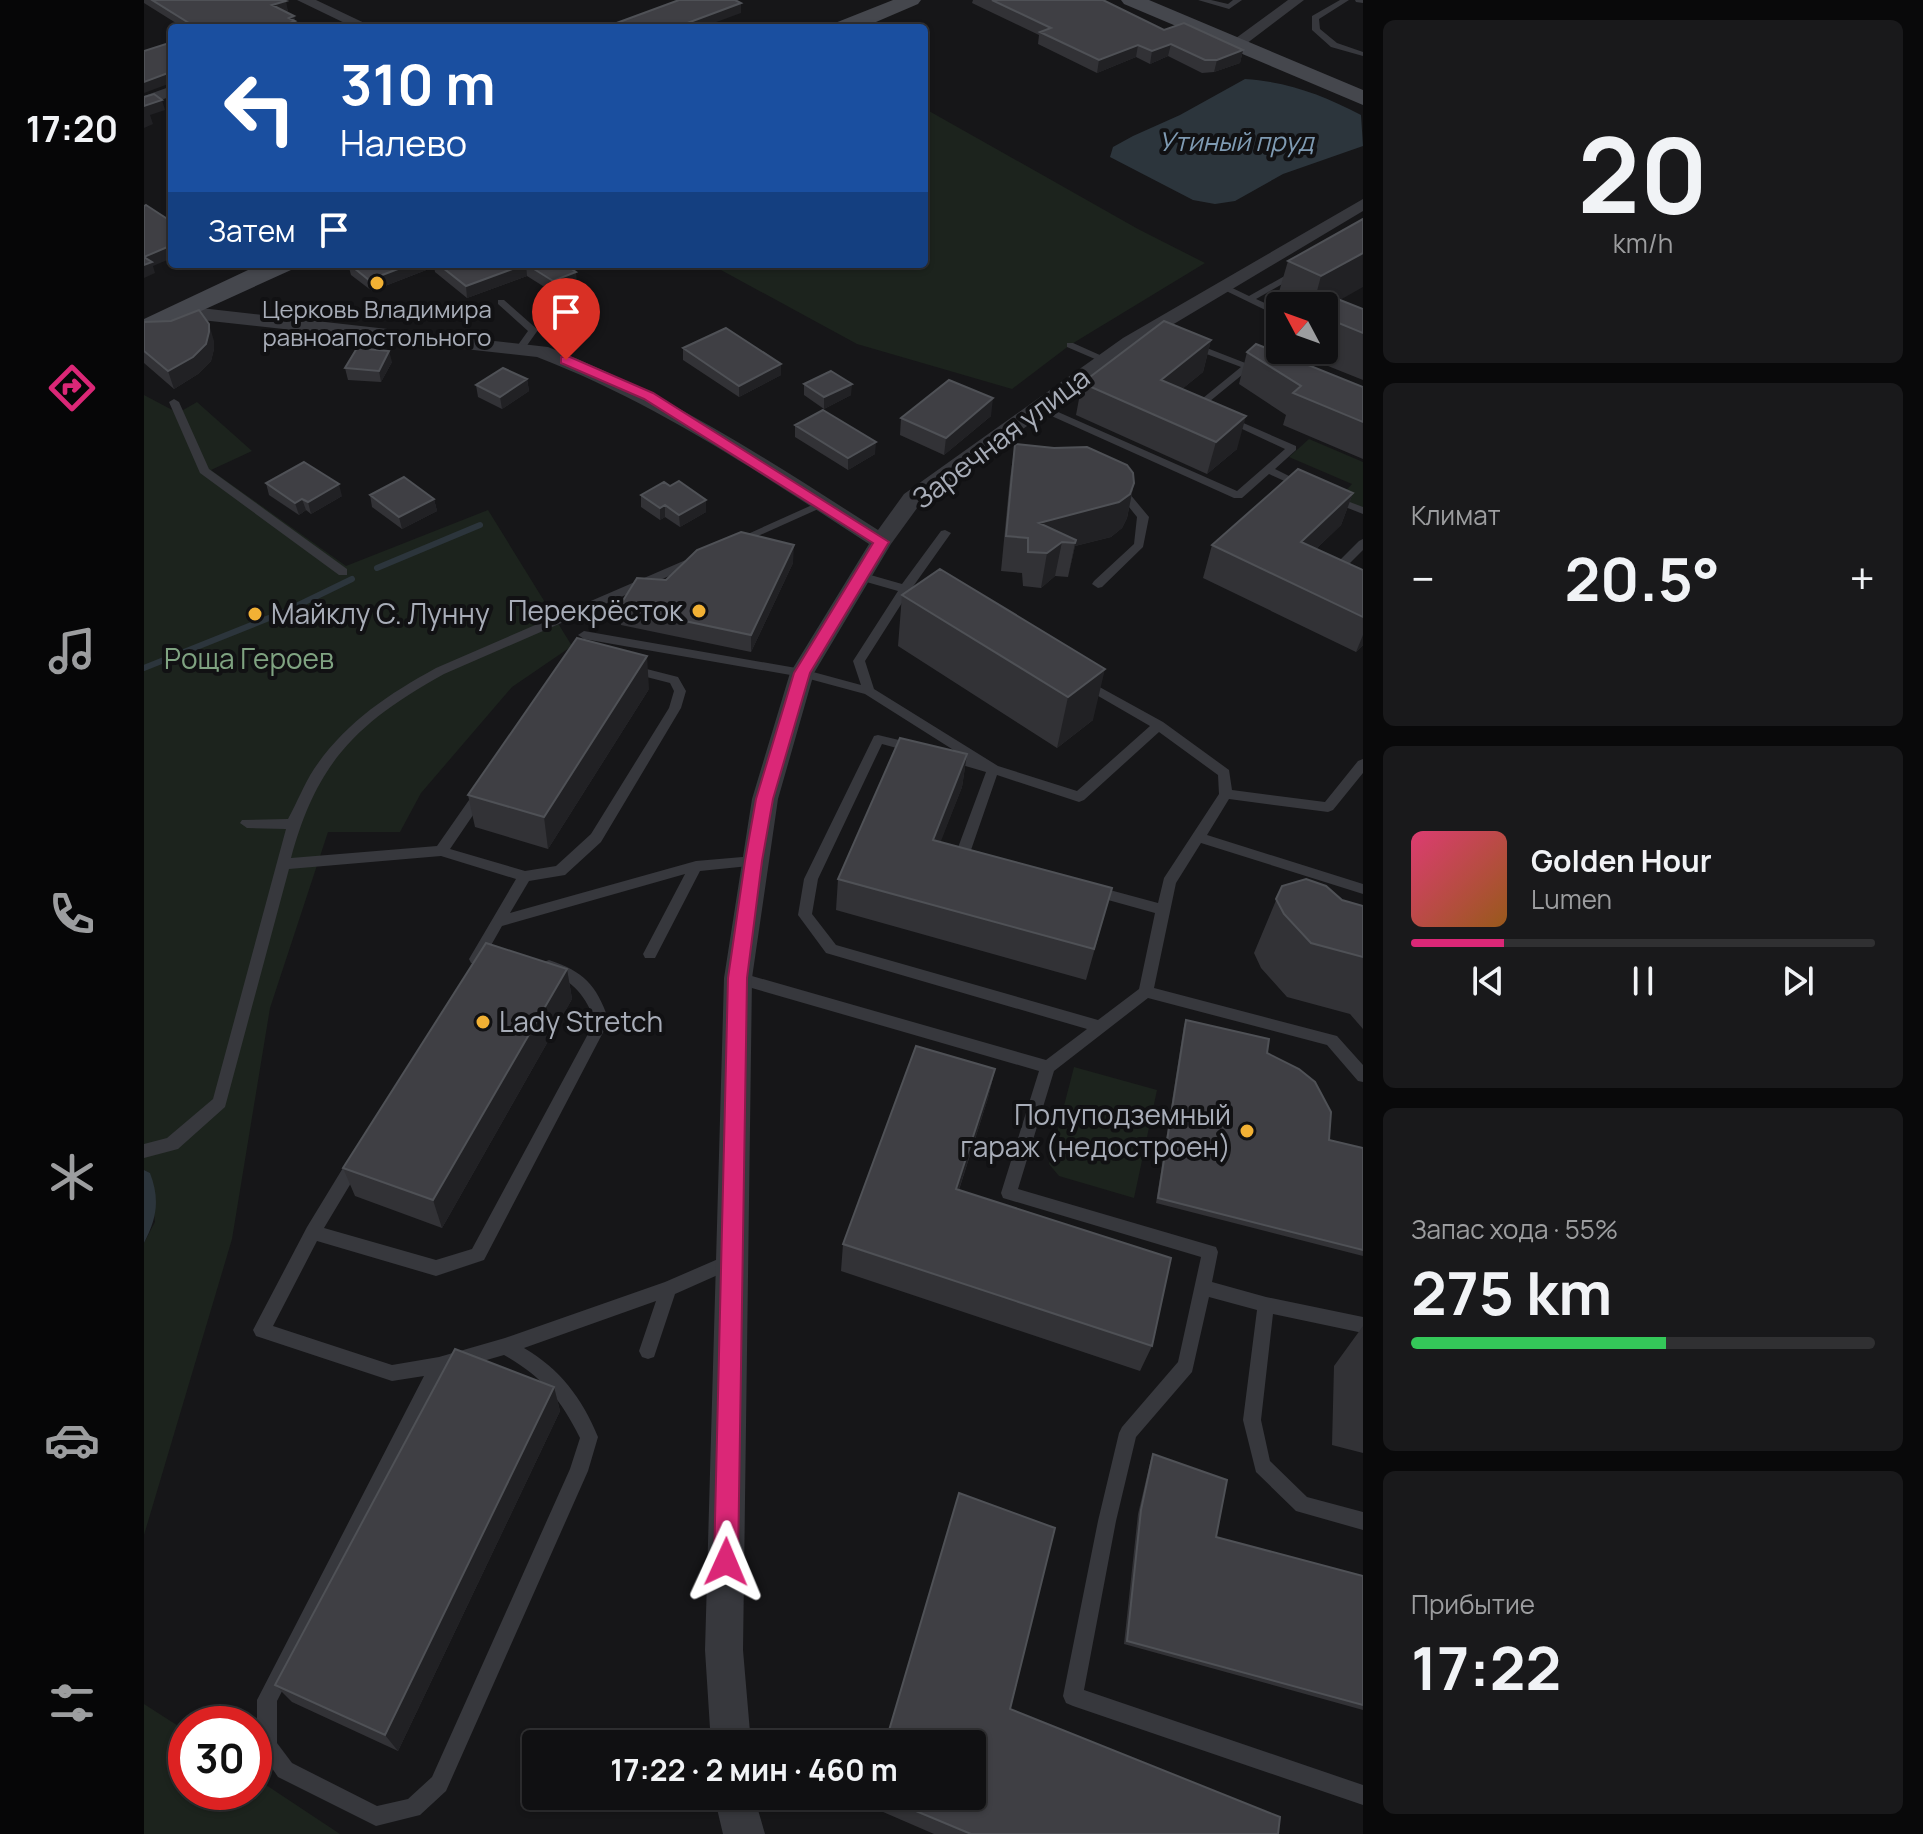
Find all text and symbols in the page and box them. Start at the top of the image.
text: 310 m [340,45,496,122]
icon: left [208,56,312,160]
text: 20 [1578,102,1708,244]
text: 17:20 [26,104,118,153]
text: Налево [340,118,467,167]
water label: Утиный пруд [1158,123,1315,159]
icon: arrive [312,208,356,252]
text: Затем [208,210,296,251]
text: km/h [1613,225,1673,261]
marker: Церковь Владимира равноапостольного [368,274,386,292]
pin [532,278,600,360]
icon: arrive [544,290,588,334]
place label: Церковь Владимира равноапостольного [262,292,492,353]
north arrow [1266,292,1338,364]
map controls [1266,292,1338,364]
street label: Заречная улица [904,358,1097,516]
icon: directions [44,360,100,416]
text: Климат [1411,497,1501,533]
text: 20.5° [1564,537,1720,619]
text: − [1411,548,1435,608]
text: + [1850,548,1875,608]
place label: Перекрёсток [508,591,684,629]
place label: Майклу С. Лунну [271,594,490,632]
marker: Перекрёсток [690,602,708,620]
marker: Майклу С. Лунну [246,605,264,623]
icon: music [44,623,100,679]
park label: Роща Героев [164,639,334,677]
text: Golden Hour [1531,840,1712,881]
text: Lumen [1531,881,1612,917]
icon: phone [44,886,100,942]
icon: previous [1466,959,1510,1003]
icon: pause [1621,959,1665,1003]
icon: next [1776,959,1820,1003]
place label: Lady Stretch [499,1002,663,1040]
marker: Lady Stretch [474,1013,492,1031]
place label: Полуподземный гараж (недостроен) [960,1095,1231,1165]
marker: Полуподземный гараж (недостроен) [1238,1122,1256,1140]
icon: climate [44,1149,100,1205]
text: Запас хода · 55% [1411,1211,1618,1247]
text: 275 km [1411,1251,1612,1333]
icon: car [44,1412,100,1468]
position arrow [684,1520,768,1604]
text: Прибытие [1411,1586,1535,1622]
text: 17:22 [1411,1626,1561,1708]
icon: filters [44,1675,100,1731]
speed limit sign: 30 [168,1706,272,1810]
text: 17:22 · 2 мин · 460 m [610,1749,898,1790]

